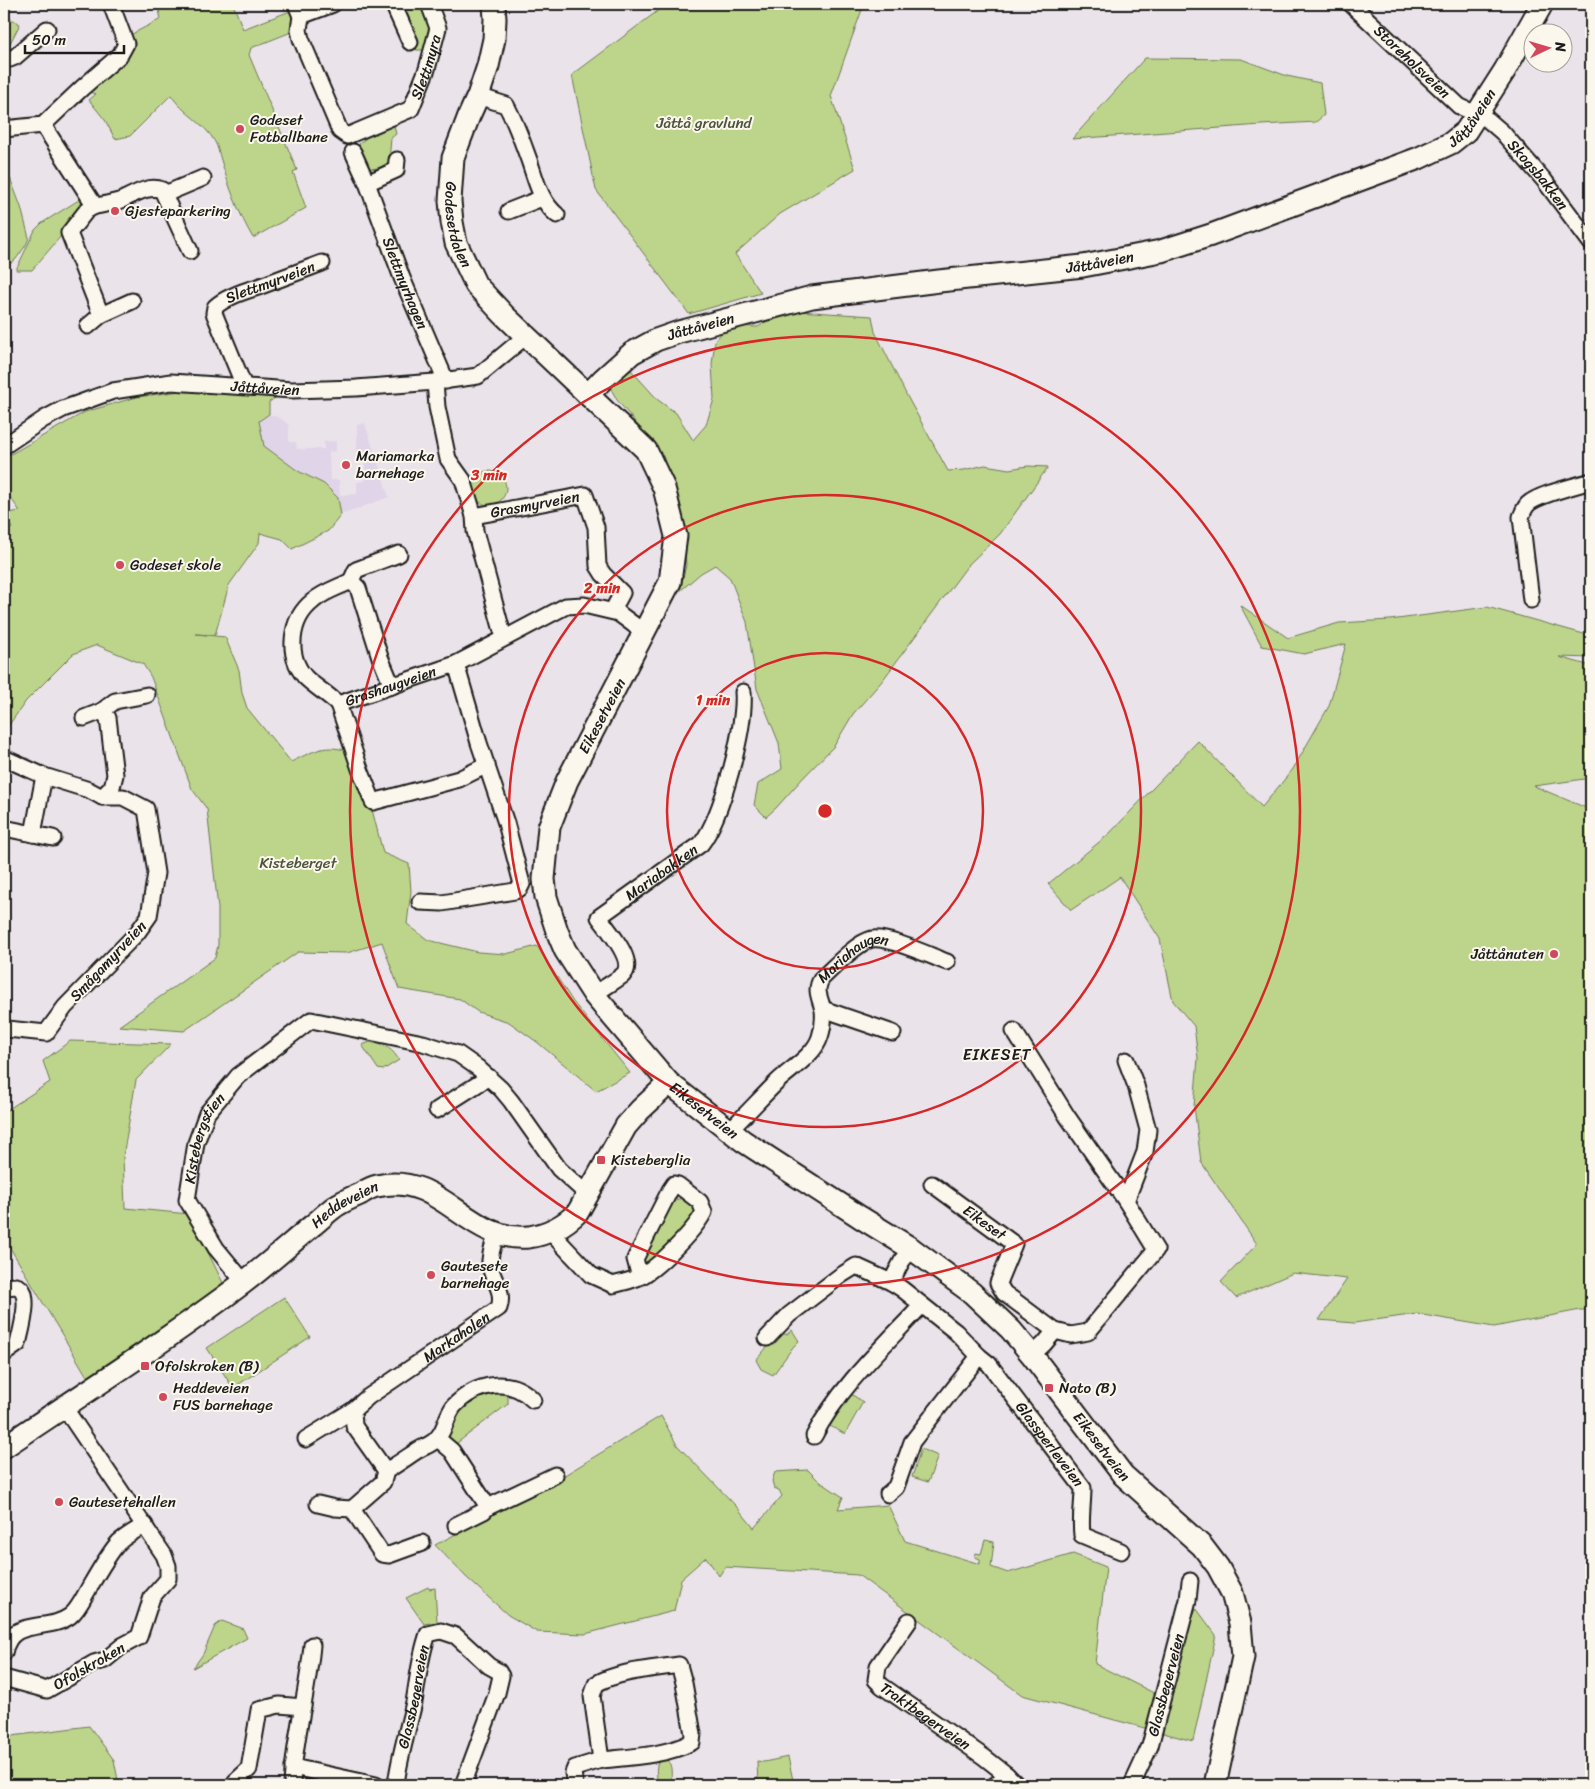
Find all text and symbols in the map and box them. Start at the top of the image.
street label: Storeholsveien [1367,19,1457,105]
scale bar [25,22,124,54]
north arrow [1522,22,1572,72]
text: 50 m [32,27,67,53]
street label: Slettmyra [403,31,449,103]
text: N [1547,40,1573,53]
street label: Jåttåveien [1441,83,1503,155]
place label: Godeset Fotballbane [250,107,328,150]
park label: Jåttå gravlund [656,110,753,136]
marker: Godeset Fotballbane [234,123,246,135]
street label: Skogsbakken [1501,133,1575,216]
street label: Godesetdalen [437,181,479,272]
place label: Gjesteparkering [125,198,231,224]
marker: Gjesteparkering [109,205,121,217]
street label: Slettmyrhagen [375,233,435,333]
street label: Jåttåveien [1064,244,1136,281]
street label: Slettmyrveien [221,254,319,311]
street label: Jåttåveien [663,305,737,349]
street label: Jåttåveien [229,373,300,403]
place label: Mariamarka barnehage [356,443,435,486]
marker: Mariamarka barnehage [340,459,352,471]
text: 3 min [470,462,508,488]
street label: Grasmyrveien [488,483,582,526]
place label: Godeset skole [130,552,221,578]
marker: Godeset skole [114,559,126,571]
text: 2 min [583,575,621,601]
street label: Grashaugveien [341,659,440,714]
street label: Eikesetveien [571,673,633,759]
text: 1 min [696,687,731,713]
centre of rings [816,802,834,820]
street label: Mariabakken [619,837,704,908]
park label: Kisteberget [259,850,338,876]
street label: Smågamyrveien [63,914,153,1008]
street label: Mariahaugen [811,926,891,990]
place label: Jåttånuten [1470,941,1544,967]
marker: Jåttånuten [1548,948,1560,960]
district label: EIKESET [963,1040,1031,1069]
street label: Eikesetveien [664,1075,744,1146]
street label: Kistebergstien [177,1087,232,1185]
place label: Kisteberglia [611,1147,691,1173]
marker: Kisteberglia [595,1154,607,1166]
street label: Heddeveien [305,1173,382,1235]
street label: Eikeset [957,1198,1012,1248]
place label: Gautesete barnehage [441,1253,510,1296]
marker: Gautesete barnehage [425,1269,437,1281]
street label: Markaholen [417,1305,496,1369]
place label: Ofolskroken (B) [155,1353,259,1379]
marker: Ofolskroken (B) [139,1360,151,1372]
place label: Heddeveien FUS barnehage [173,1375,273,1418]
place label: Nato (B) [1059,1375,1116,1401]
marker: Nato (B) [1043,1382,1055,1394]
marker: Heddeveien FUS barnehage [157,1391,169,1403]
street label: Glassperleveien [1009,1396,1091,1492]
street label: Eikesetveien [1066,1406,1136,1488]
place label: Gautesetehallen [69,1489,176,1515]
marker: Gautesetehallen [53,1496,65,1508]
street label: Glassbegerveien [1140,1631,1192,1739]
street label: Ofolskroken [48,1635,130,1697]
street label: Glassbegerveien [390,1642,437,1751]
street label: Traktbegerveien [874,1675,976,1757]

